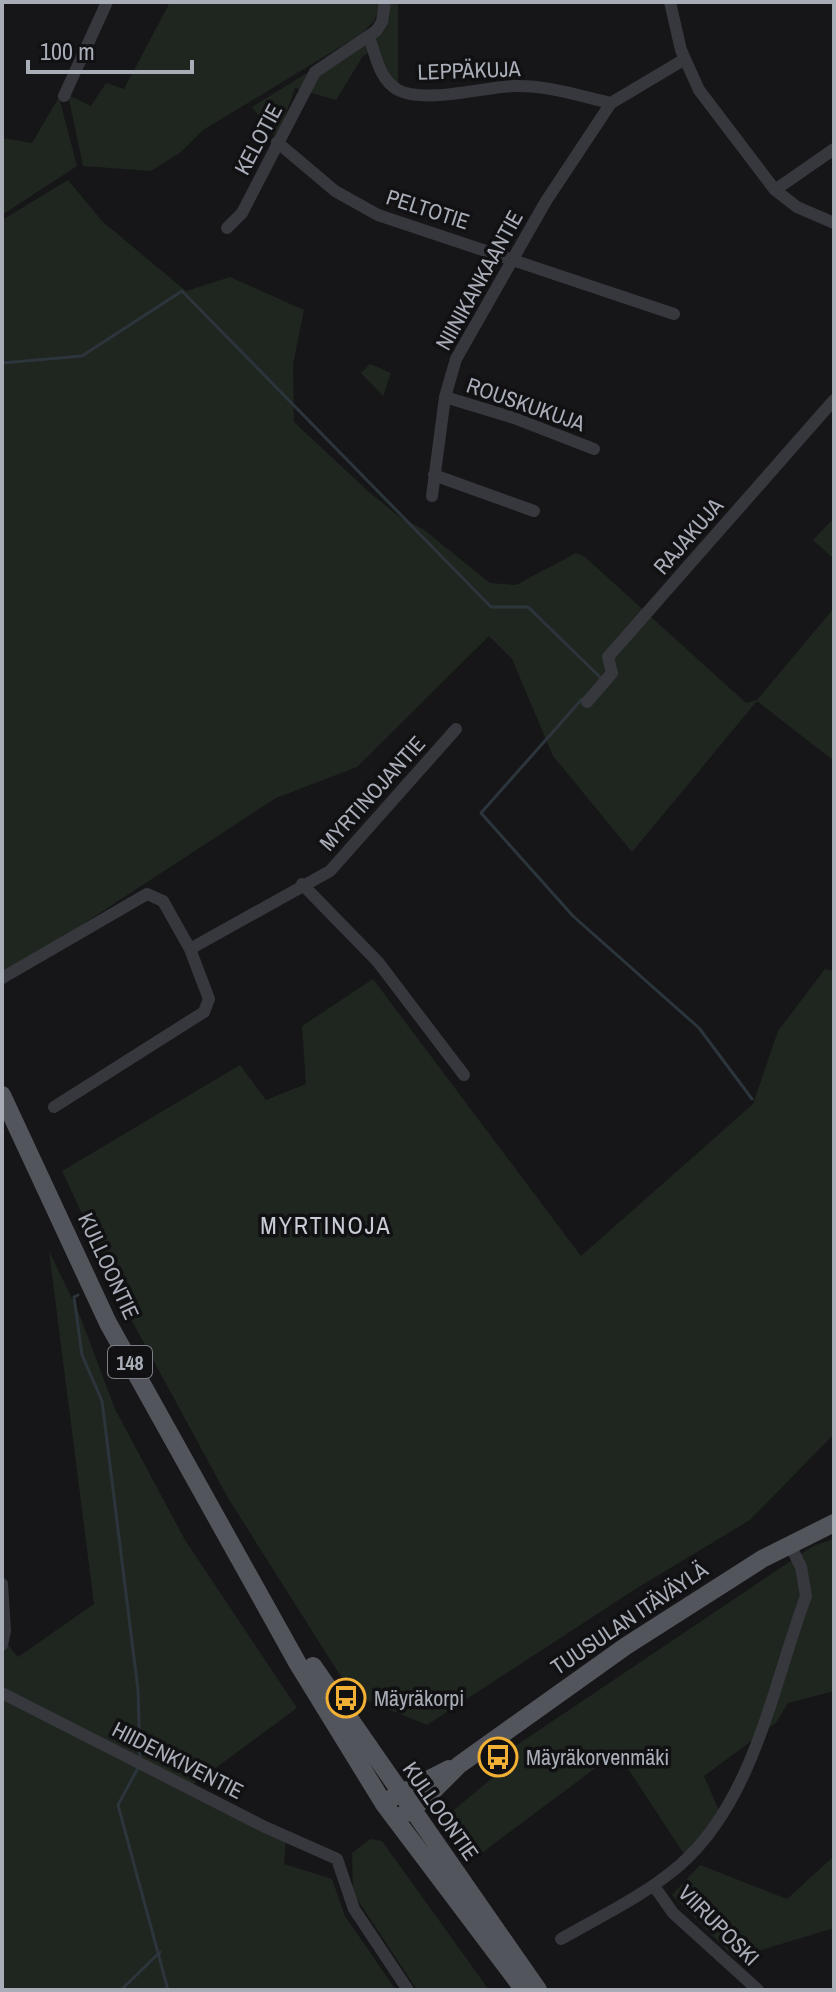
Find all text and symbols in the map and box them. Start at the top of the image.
scale bar [28,24,192,74]
text: 100 m [40,35,95,67]
street label: LEPPÄKUJA [417,53,522,87]
street label: KELOTIE [227,98,289,180]
street label: PELTOTIE [383,182,473,236]
street label: NIINIKANKAANTIE [428,205,530,355]
street label: ROUSKUKUJA [463,370,590,439]
street label: RAJAKUJA [646,491,730,581]
street label: MYRTINOJANTIE [312,729,432,857]
street label: KULLOONTIE [71,1208,147,1324]
district label: MYRTINOJA [260,1209,392,1241]
road number: 148 [108,1346,152,1378]
street label: TUUSULAN ITÄVÄYLÄ [545,1554,714,1682]
bus stop icon: Mäyräkorpi [325,1677,367,1719]
place label: Mäyräkorpi [374,1683,464,1713]
street label: HIIDENKIVENTIE [107,1714,249,1806]
bus stop icon: Mäyräkorvenmäki [477,1736,519,1778]
place label: Mäyräkorvenmäki [526,1742,669,1772]
street label: KULLOONTIE [396,1756,486,1866]
street label: VIIRUPOSKI [672,1878,766,1972]

